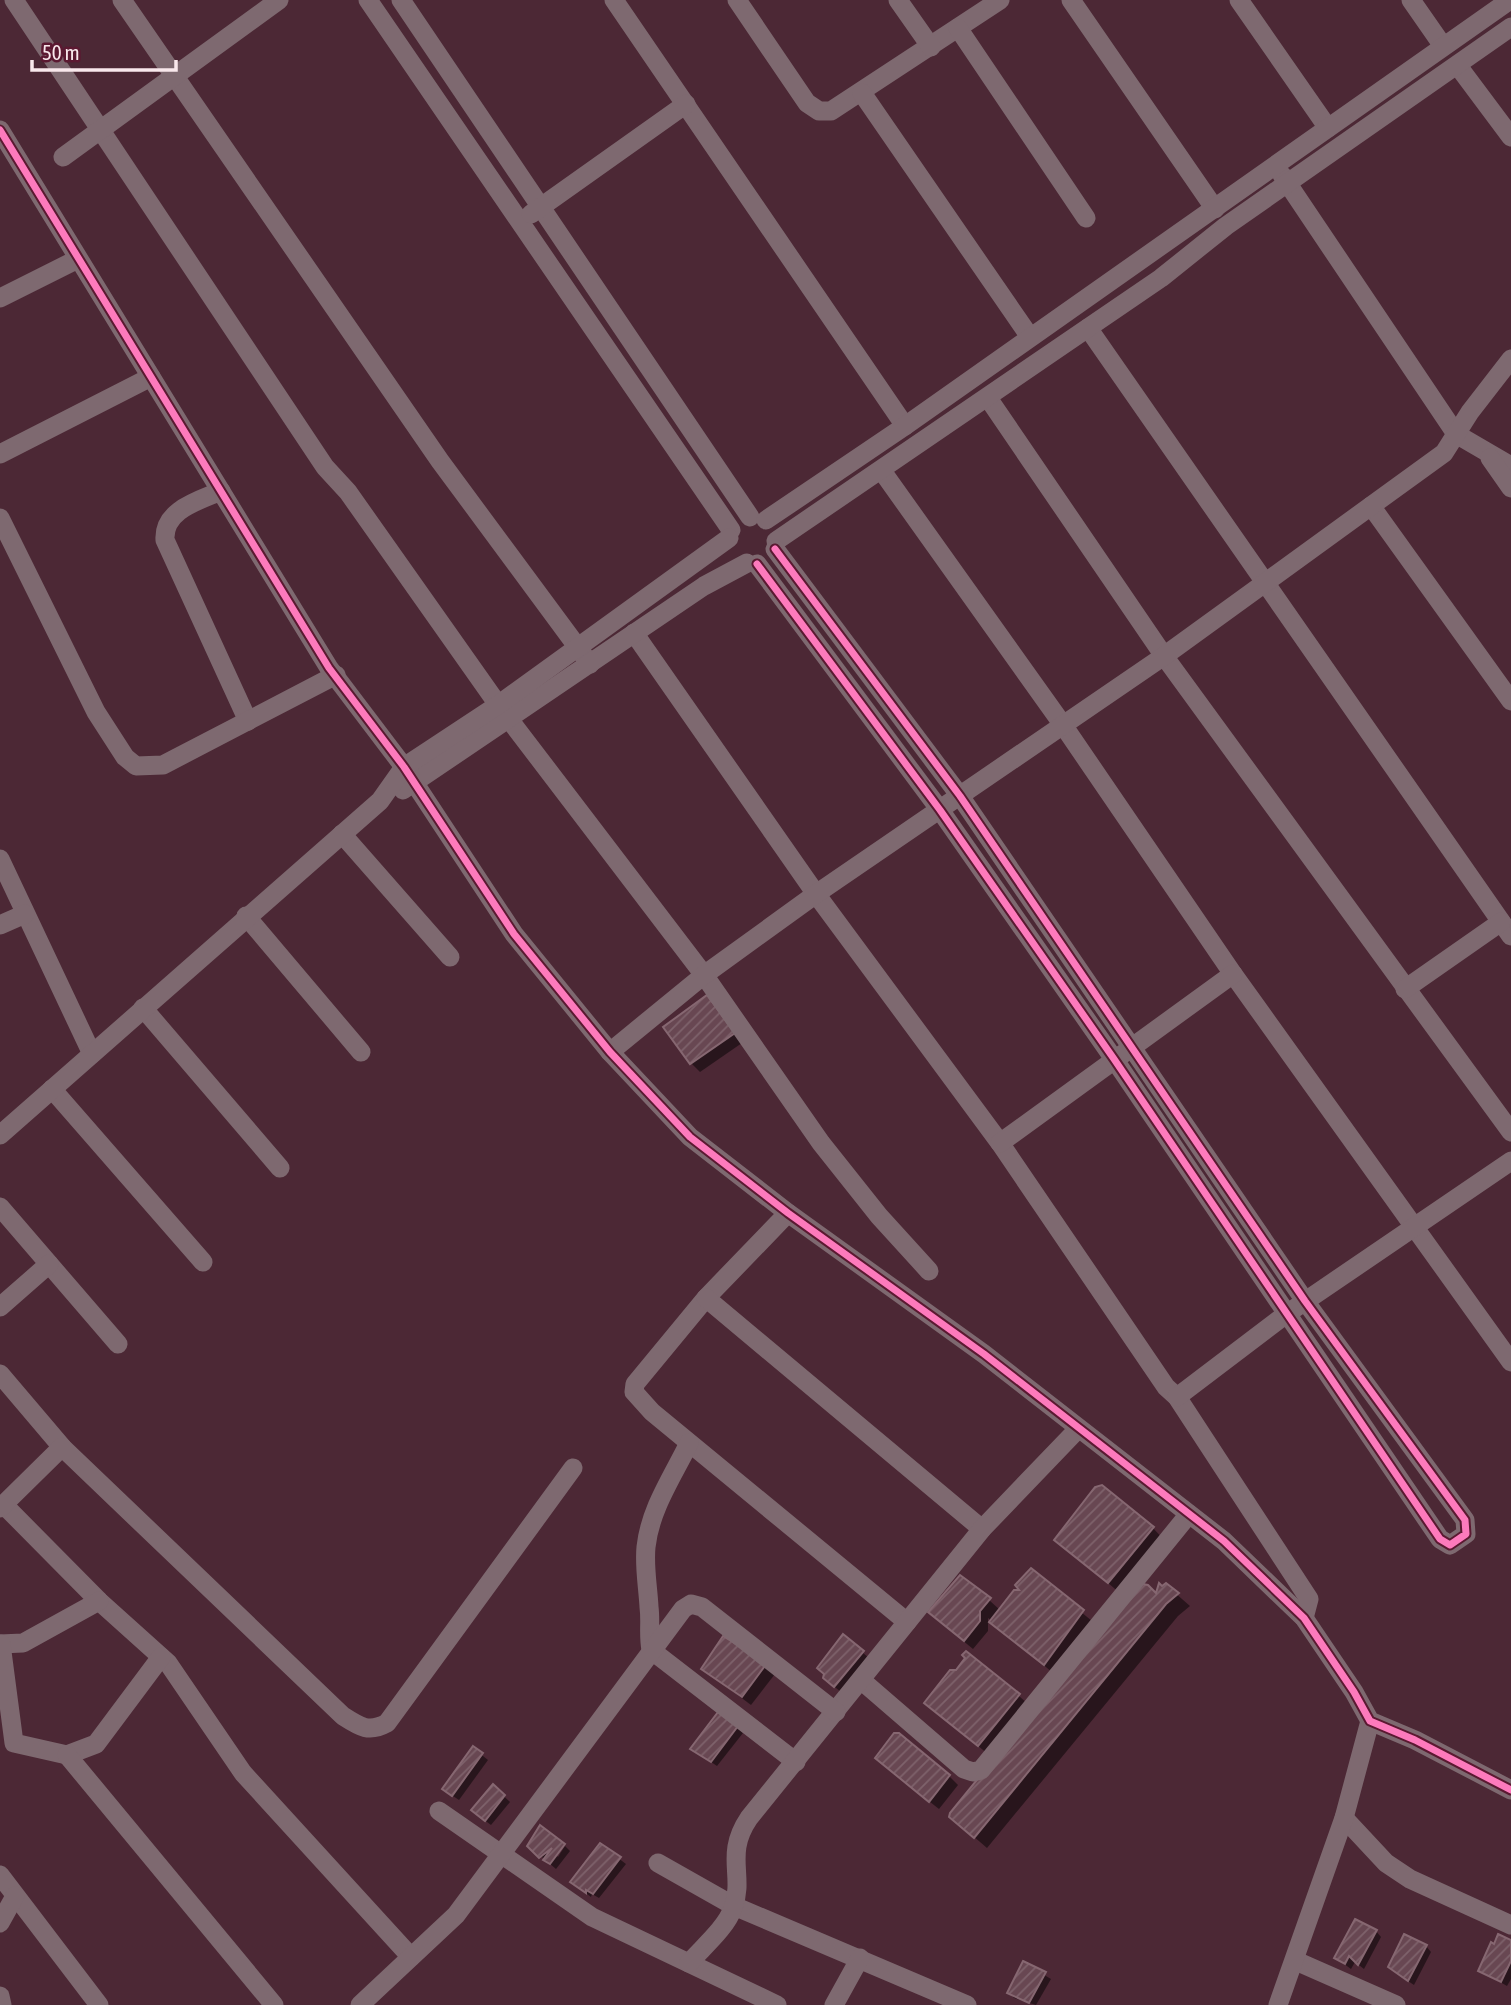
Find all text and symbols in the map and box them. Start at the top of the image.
scale bar [32,28,175,72]
text: 50 m [42,40,80,64]

